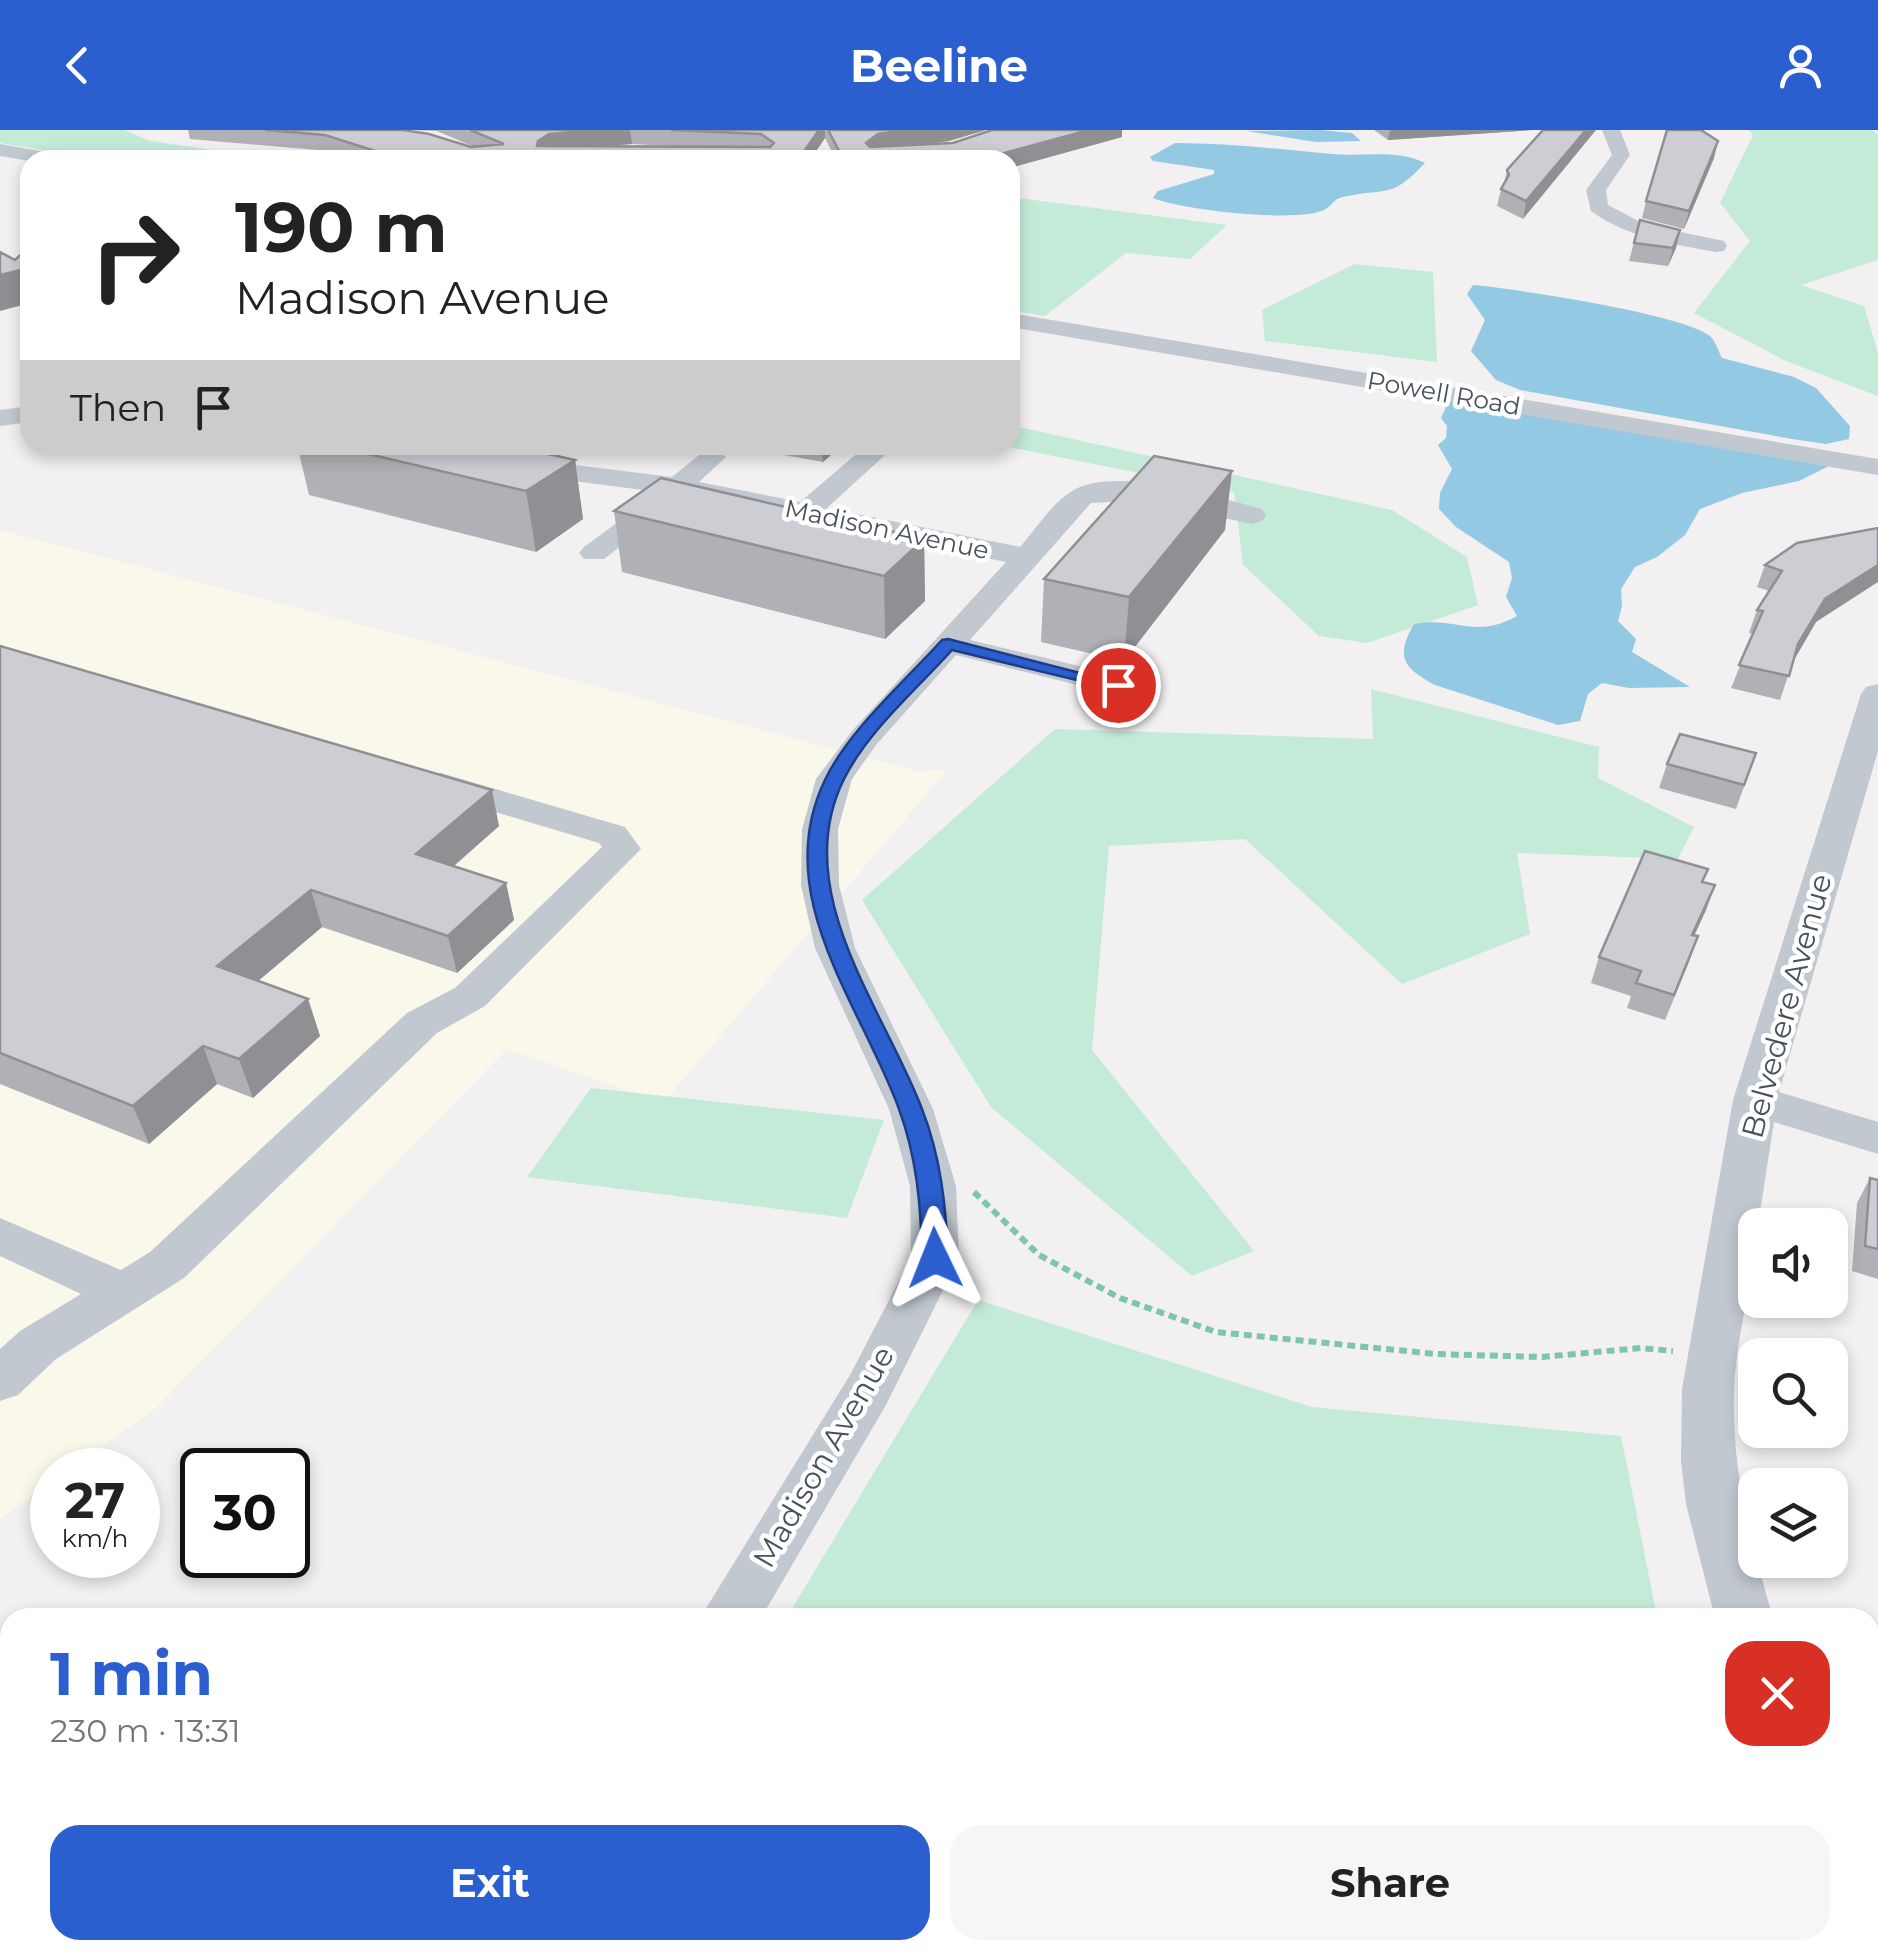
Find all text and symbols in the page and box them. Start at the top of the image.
icon: back [50,38,105,93]
text: Beeline [850,38,1028,93]
icon: person [1773,38,1828,93]
text: 190 m [235,184,448,270]
icon: right [70,190,200,320]
text: Madison Avenue [235,270,609,325]
street label: Powell Road [1365,365,1523,421]
icon: arrive [186,380,241,435]
text: Then [70,384,166,431]
street label: Madison Avenue [782,493,992,565]
pin [1076,643,1161,728]
icon: arrive [1091,658,1146,713]
street label: Belvedere Avenue [1733,870,1840,1142]
position arrow [883,1206,987,1310]
map controls [1738,1208,1848,1578]
button: sound [1738,1208,1848,1318]
button: search [1738,1338,1848,1448]
street label: Madison Avenue [745,1339,902,1574]
speed limit sign: 30 [180,1448,310,1578]
button: layers [1738,1468,1848,1578]
text: 27 [65,1470,125,1531]
text: km/h [62,1523,128,1553]
text: 1 min [50,1637,213,1710]
button: close [1725,1641,1830,1746]
text: 230 m · 13:31 [50,1711,241,1750]
button: Exit [50,1825,930,1940]
button: Share [950,1825,1830,1940]

